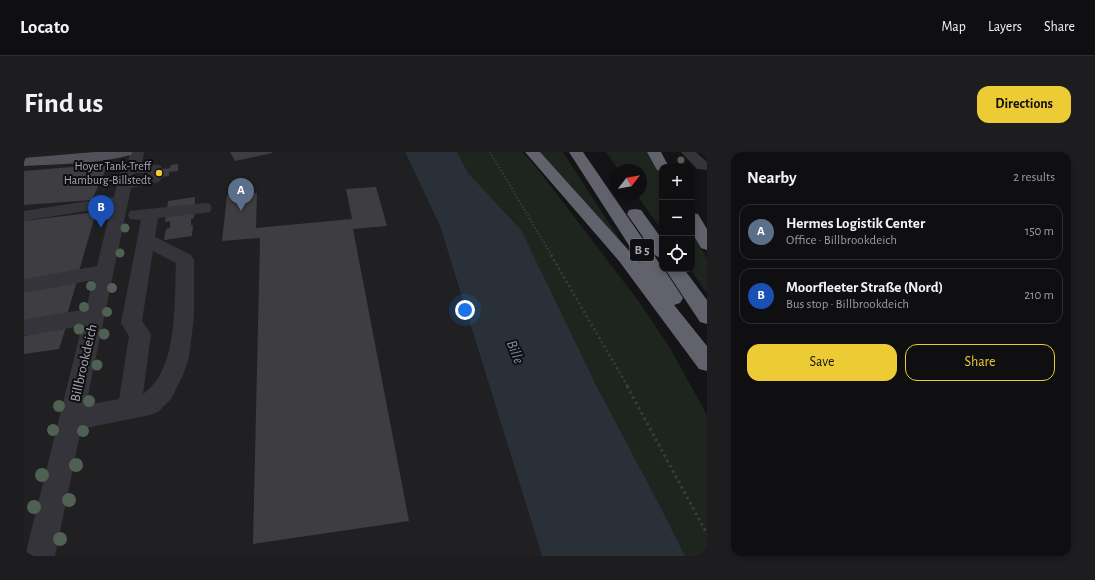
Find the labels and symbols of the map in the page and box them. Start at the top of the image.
place label: Hoyer Tank-Treff Hamburg-Billstedt [64,160,152,186]
north arrow [611,164,647,200]
marker: Hoyer Tank-Treff Hamburg-Billstedt [154,168,164,178]
pin: A [228,178,254,211]
pin: B [88,195,114,228]
road number: B 5 [630,239,654,261]
your location [455,300,475,320]
street label: Billbrookdeich [68,323,100,403]
water label: Bille [504,338,526,366]

